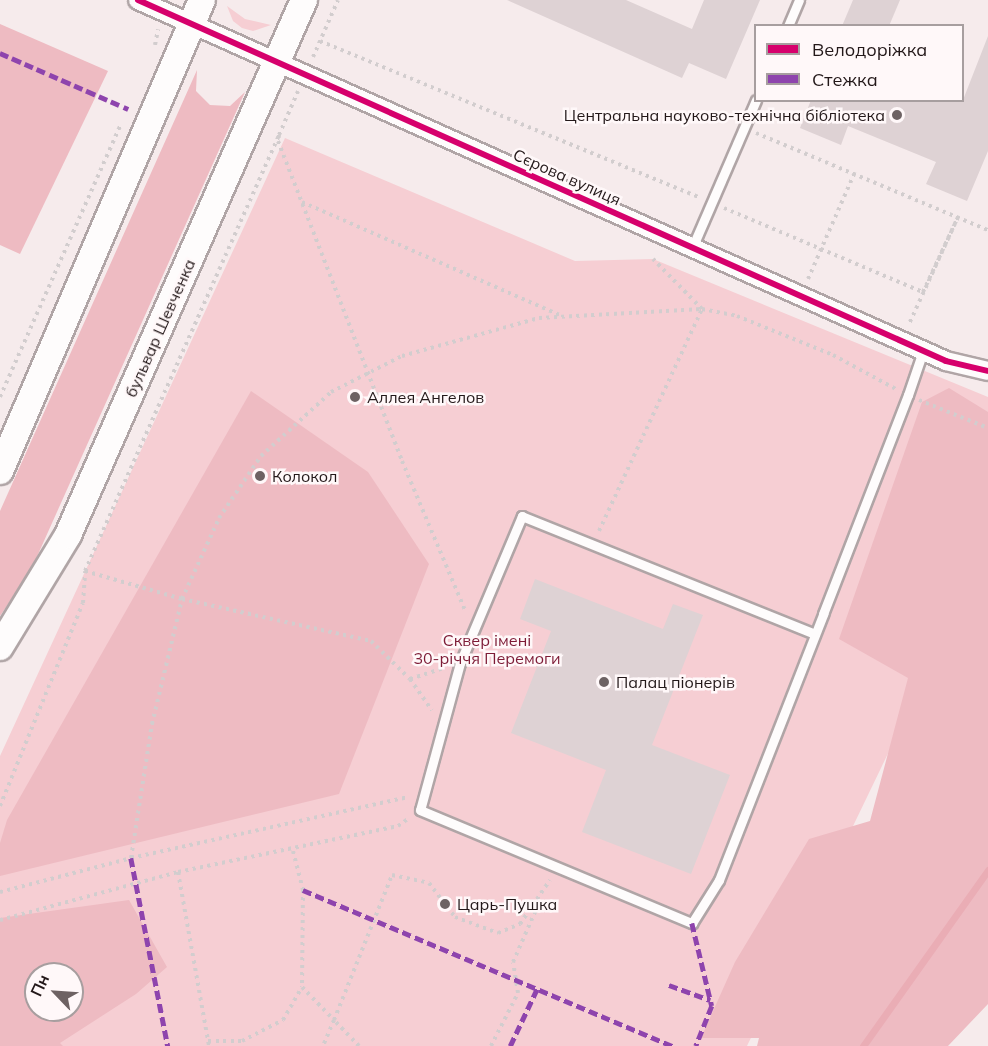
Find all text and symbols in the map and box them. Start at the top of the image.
legend [754,24,964,102]
text: Велодоріжка [812,38,927,61]
text: Стежка [812,68,878,91]
place label: Центральна науково-технічна бібліотека [564,105,885,125]
marker: Центральна науково-технічна бібліотека [890,108,904,122]
street label: Сєрова вулиця [510,145,624,209]
street label: бульвар Шевченка [121,256,199,400]
place label: Аллея Ангелов [367,387,484,407]
marker: Аллея Ангелов [348,390,362,404]
place label: Колокол [272,466,337,486]
marker: Колокол [253,469,267,483]
park label: Сквер імені 30-річчя Перемоги [413,630,561,668]
place label: Палац піонерів [616,672,735,692]
marker: Палац піонерів [597,675,611,689]
place label: Царь-Пушка [457,894,557,914]
marker: Царь-Пушка [438,897,452,911]
north arrow [24,962,84,1022]
text: Пн [26,971,53,1000]

